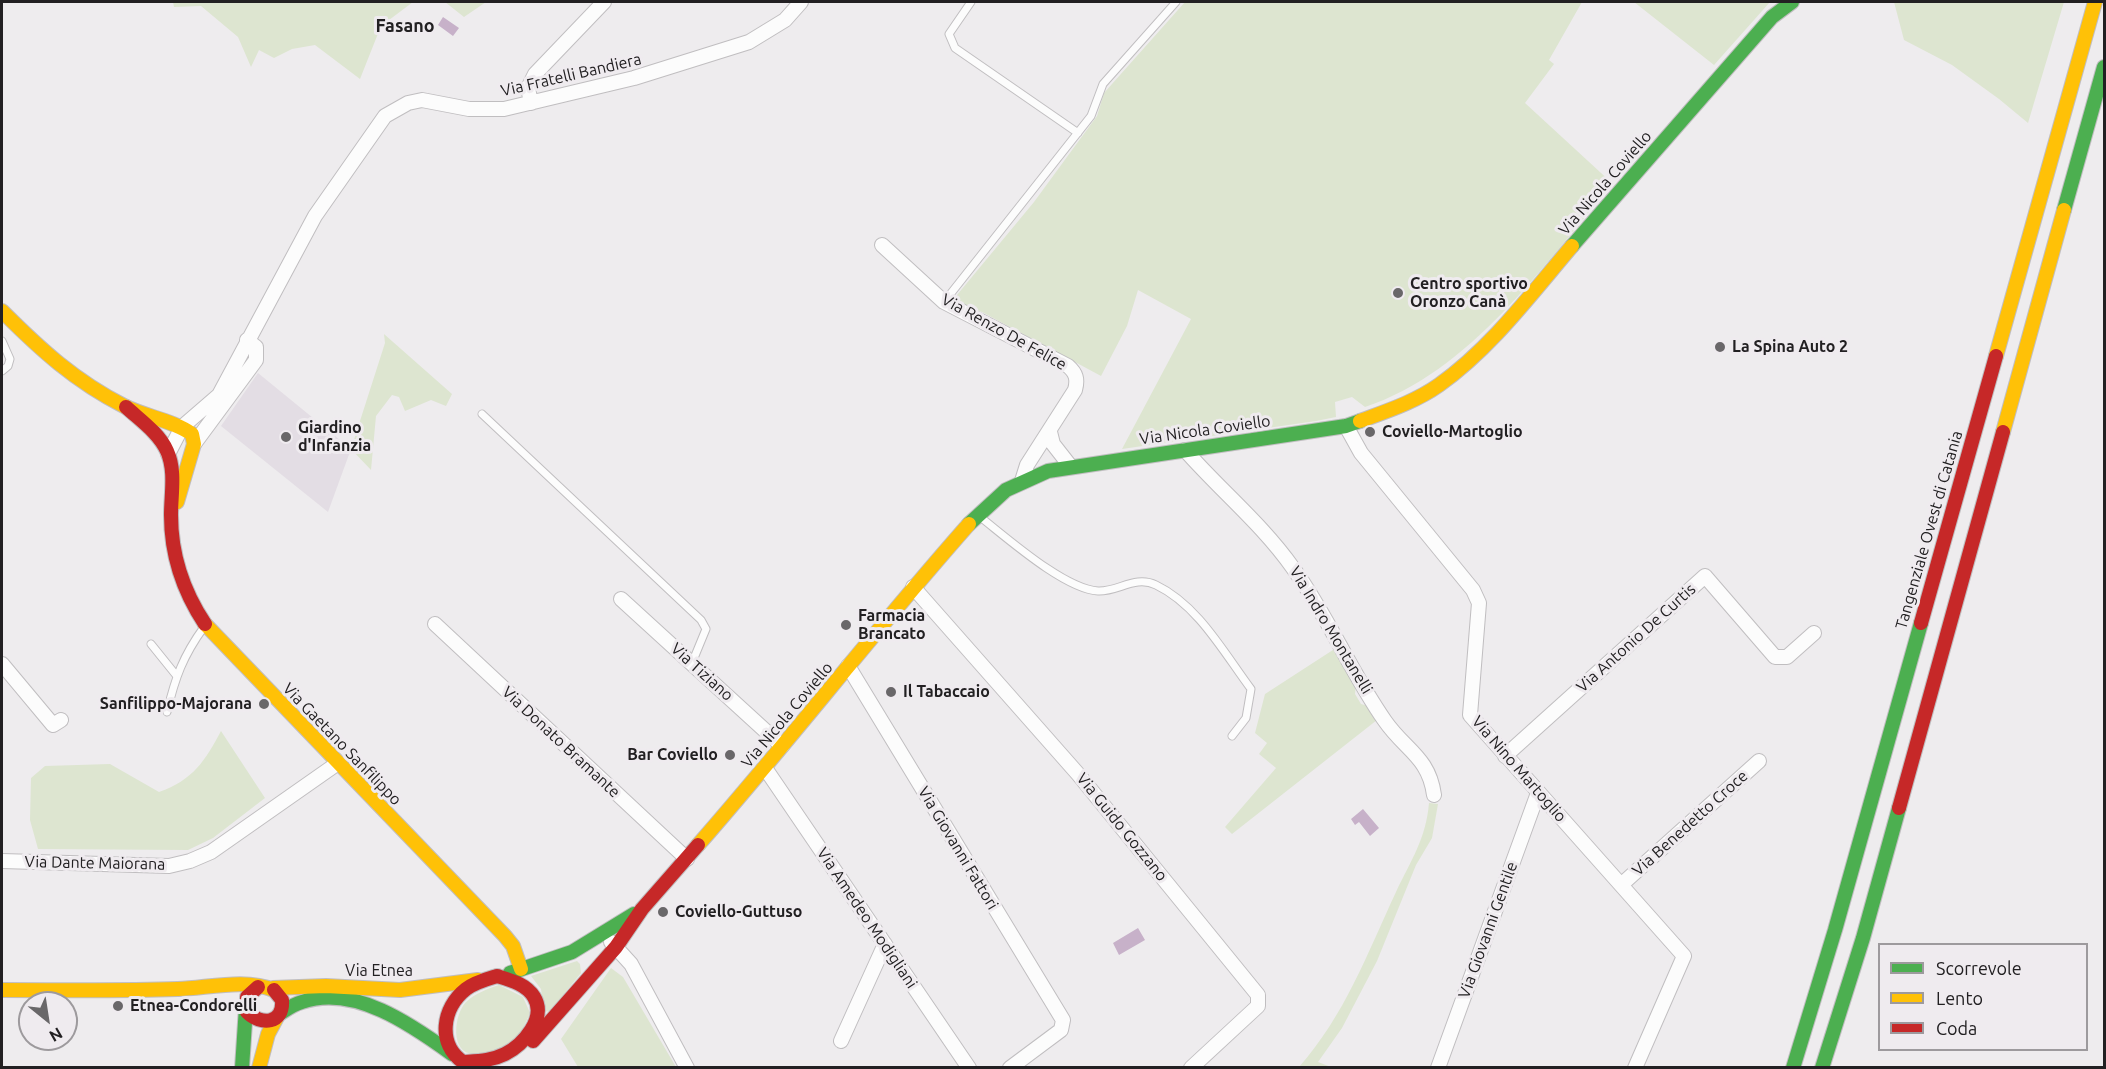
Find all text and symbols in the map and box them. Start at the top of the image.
district label: Fasano [375,15,435,37]
street label: Via Fratelli Bandiera [499,49,643,101]
street label: Via Nicola Coviello [1554,127,1656,239]
place label: Centro sportivo Oronzo Canà [1410,274,1528,312]
marker: Centro sportivo Oronzo Canà [1391,286,1405,300]
street label: Via Renzo De Felice [938,290,1070,374]
place label: La Spina Auto 2 [1732,337,1848,357]
marker: La Spina Auto 2 [1713,340,1727,354]
street label: Via Nicola Coviello [1138,411,1272,449]
place label: Giardino d'Infanzia [298,418,371,456]
place label: Coviello-Martoglio [1382,422,1523,442]
marker: Coviello-Martoglio [1363,425,1377,439]
street label: Tangenziale Ovest di Catania [1891,429,1967,631]
marker: Giardino d'Infanzia [279,430,293,444]
street label: Via Indro Montanelli [1285,563,1377,697]
street label: Via Antonio De Curtis [1573,580,1699,696]
place label: Farmacia Brancato [858,606,926,644]
marker: Farmacia Brancato [839,618,853,632]
street label: Via Tiziano [667,639,737,705]
street label: Via Nicola Coviello [737,658,837,772]
street label: Via Gaetano Sanfilippo [279,679,405,809]
street label: Via Donato Bramante [498,682,624,802]
place label: Il Tabaccaio [903,682,990,702]
marker: Il Tabaccaio [884,685,898,699]
place label: Sanfilippo-Majorana [100,694,252,714]
marker: Sanfilippo-Majorana [257,697,271,711]
street label: Via Nino Martoglio [1468,712,1570,826]
place label: Bar Coviello [627,745,718,765]
marker: Bar Coviello [723,748,737,762]
street label: Via Benedetto Croce [1628,766,1752,880]
street label: Via Guido Gozzano [1072,769,1172,885]
street label: Via Giovanni Fattori [914,783,1002,913]
street label: Via Amedeo Modigliani [813,844,921,992]
street label: Via Dante Maiorana [24,852,166,874]
street label: Via Giovanni Gentile [1454,859,1522,1001]
place label: Coviello-Guttuso [675,902,802,922]
marker: Coviello-Guttuso [656,905,670,919]
legend [1878,943,2088,1051]
text: Scorrevole [1936,958,2022,978]
street label: Via Etnea [345,961,413,981]
text: Lento [1936,988,1983,1008]
north arrow [18,991,78,1051]
place label: Etnea-Condorelli [130,996,257,1016]
marker: Etnea-Condorelli [111,999,125,1013]
text: Coda [1936,1018,1977,1038]
text: N [46,1024,66,1046]

